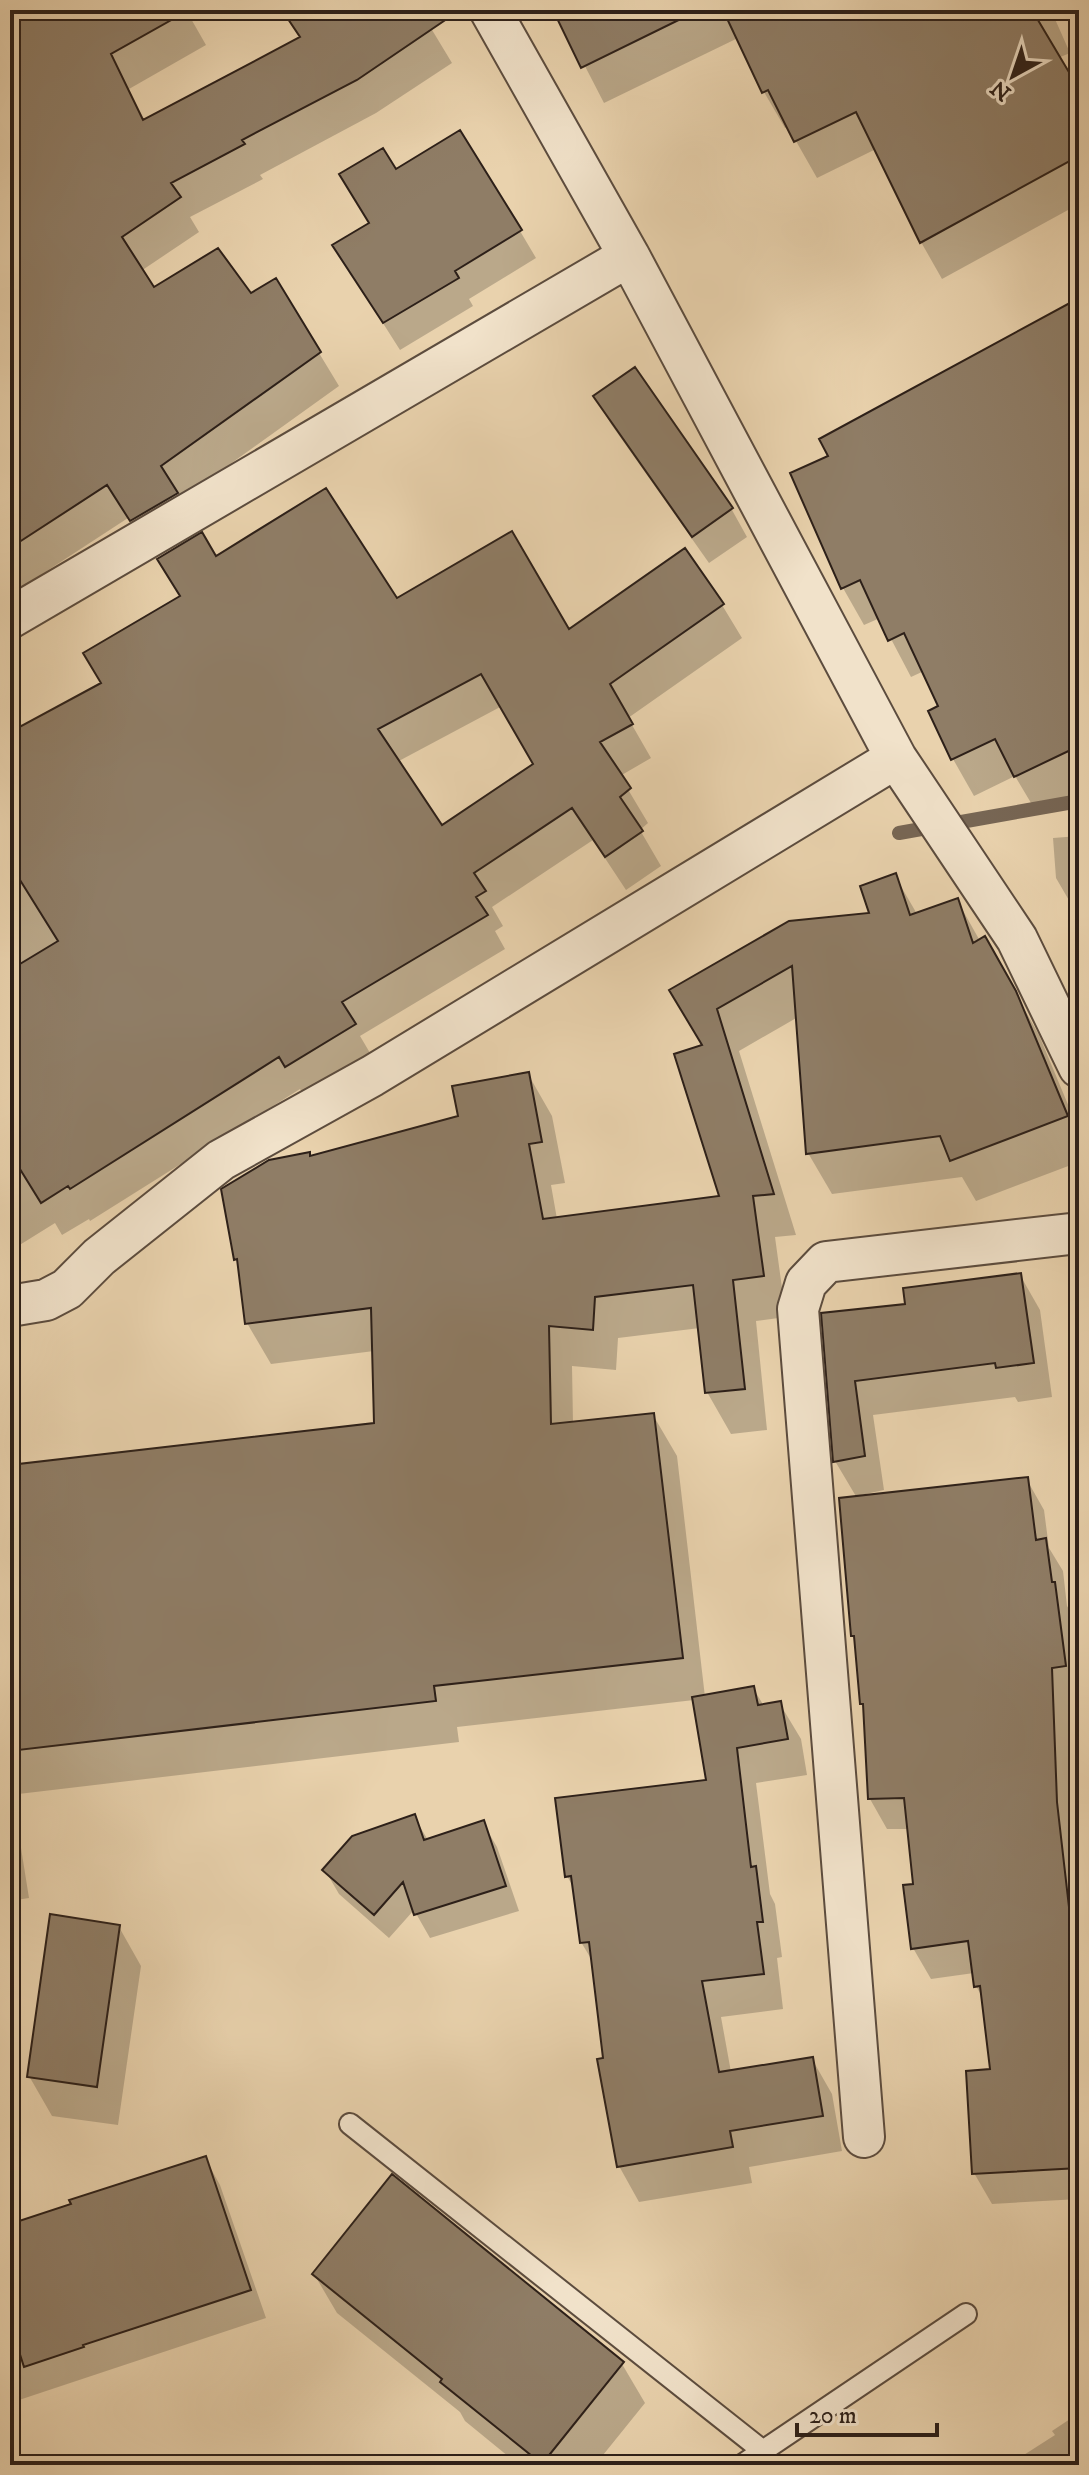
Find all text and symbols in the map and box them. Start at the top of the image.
north arrow [973,36,1053,116]
text: N [986,74,1017,106]
scale bar [797,2387,937,2437]
text: 20 m [809,2401,857,2431]

